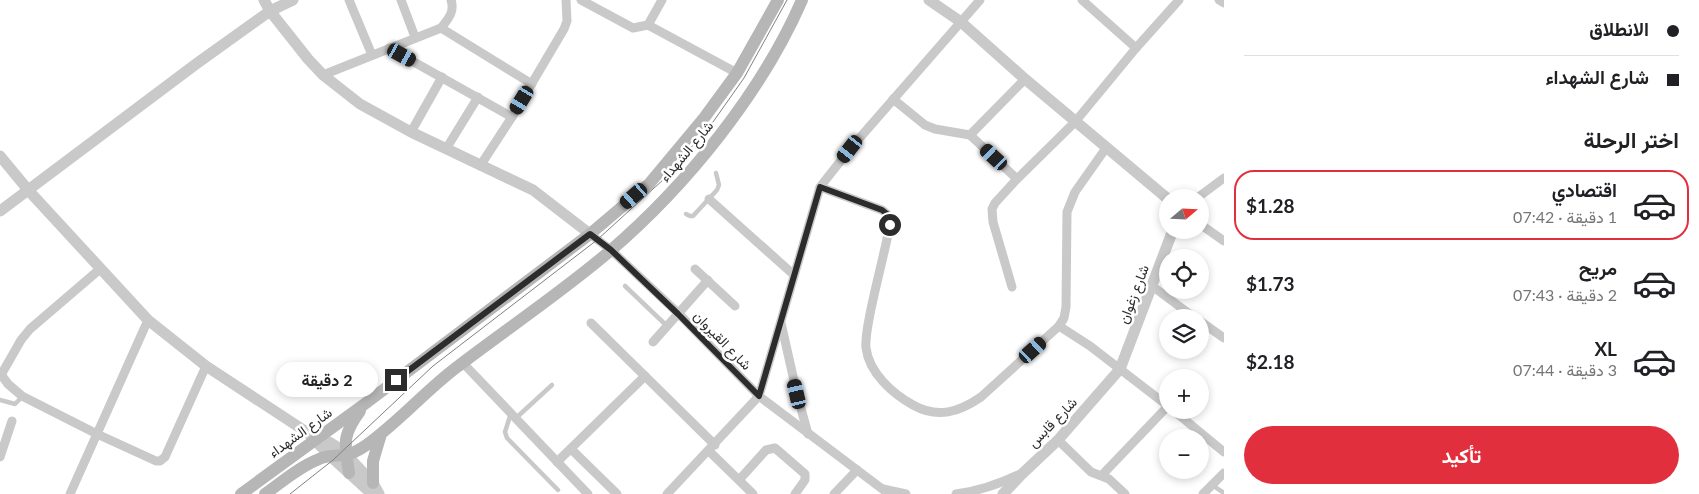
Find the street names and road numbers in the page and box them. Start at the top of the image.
street label: شارع الشهداء [656,117,719,187]
street label: شارع زغوان [1114,262,1155,327]
street label: شارع القيروان [688,307,755,375]
street label: شارع قابس [1024,393,1082,453]
street label: شارع الشهداء [265,403,337,463]

